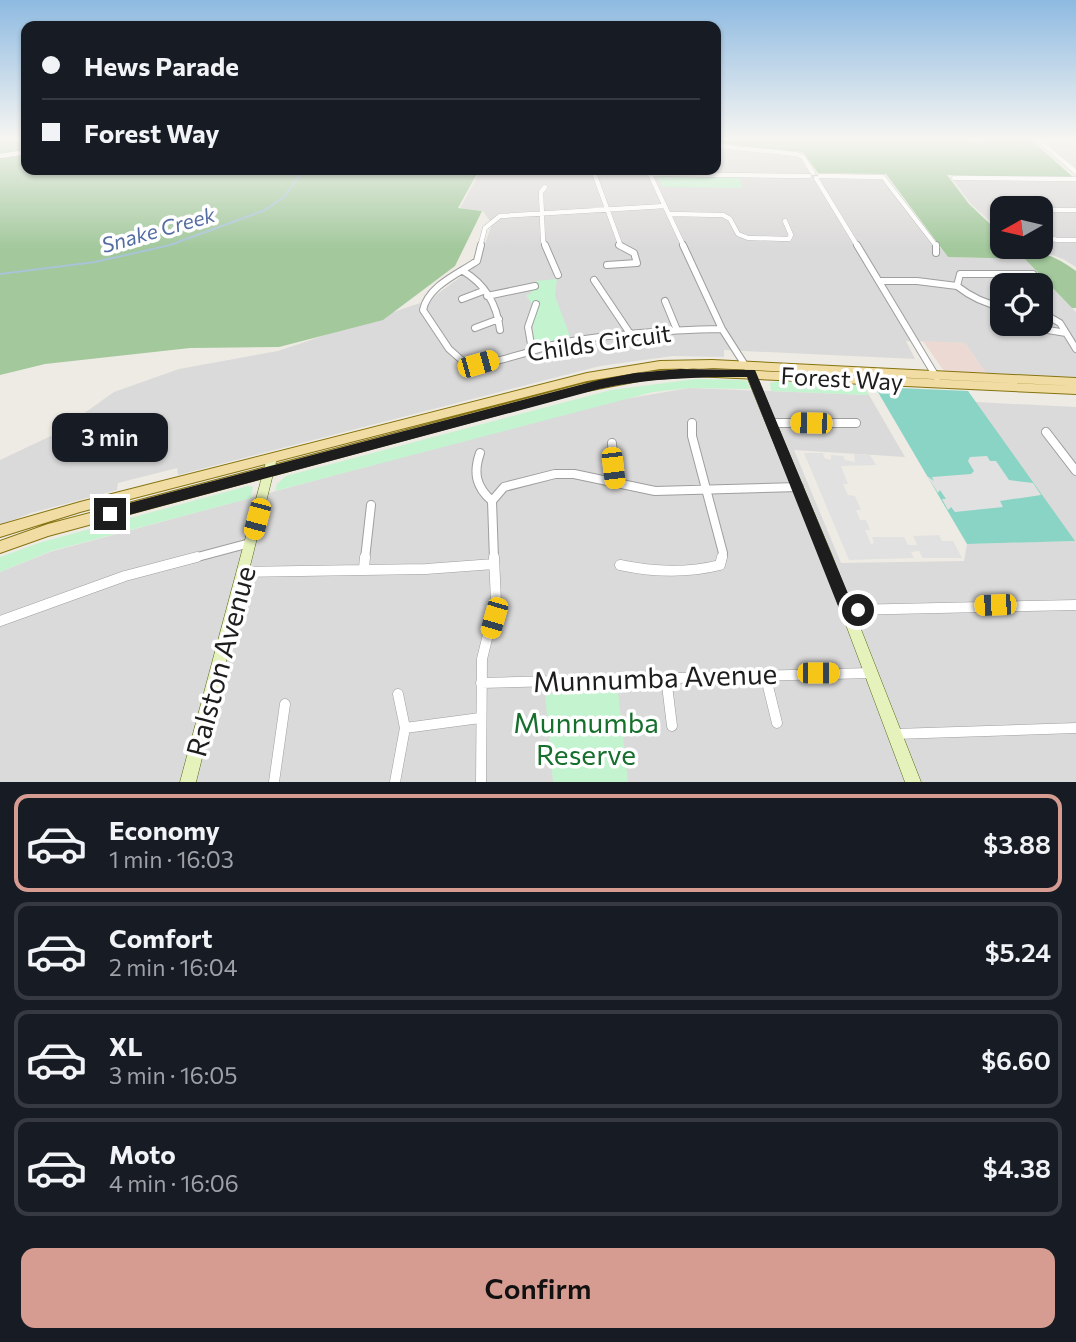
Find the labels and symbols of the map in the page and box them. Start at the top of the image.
north arrow [990,196,1054,259]
water label: Snake Creek [98,201,218,257]
street label: Childs Circuit [525,318,673,366]
car [455,348,502,380]
street label: Forest Way [780,360,904,396]
callout: 3 min [52,412,168,462]
car [790,412,833,434]
car [601,446,626,490]
car [242,496,273,542]
route end [94,498,126,530]
street label: Ralston Avenue [178,562,262,760]
route start [842,594,874,626]
car [974,594,1017,616]
car [479,595,510,641]
street label: Munnumba Avenue [532,656,778,698]
car [798,663,840,684]
park label: Munnumba Reserve [513,705,659,771]

